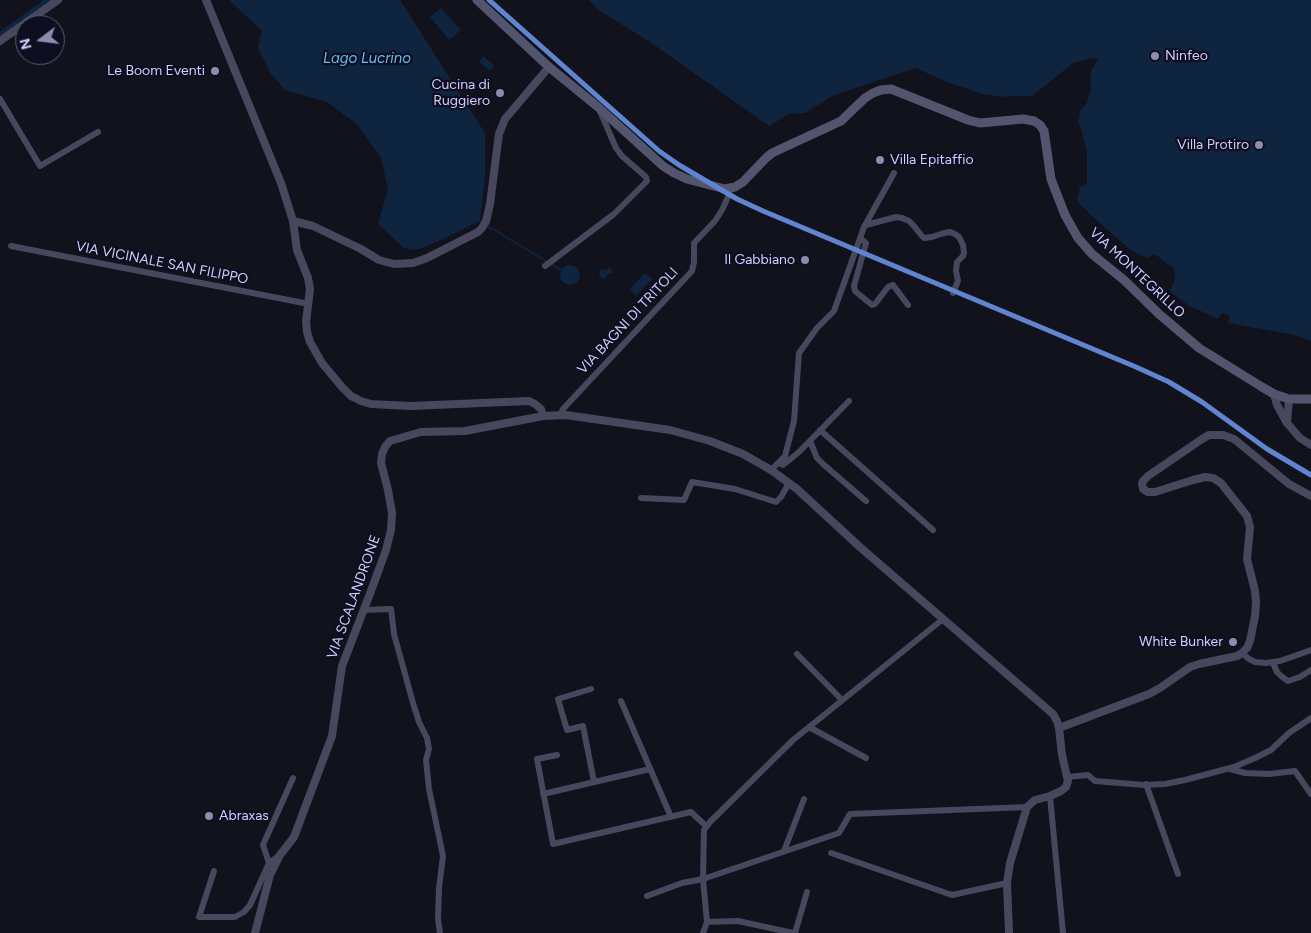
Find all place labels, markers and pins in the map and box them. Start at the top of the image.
place label: Ninfeo [1165,48,1208,64]
marker: Ninfeo [1149,50,1161,62]
place label: Le Boom Eventi [107,63,205,79]
marker: Le Boom Eventi [209,65,221,77]
place label: Cucina di Ruggiero [431,77,490,110]
marker: Cucina di Ruggiero [494,87,506,99]
place label: Villa Protiro [1177,137,1249,153]
marker: Villa Protiro [1253,139,1265,151]
place label: Villa Epitaffio [890,152,974,168]
marker: Villa Epitaffio [874,154,886,166]
place label: Il Gabbiano [724,252,795,268]
marker: Il Gabbiano [799,254,811,266]
place label: White Bunker [1139,634,1223,650]
marker: White Bunker [1227,636,1239,648]
place label: Abraxas [219,808,269,824]
marker: Abraxas [203,810,215,822]

